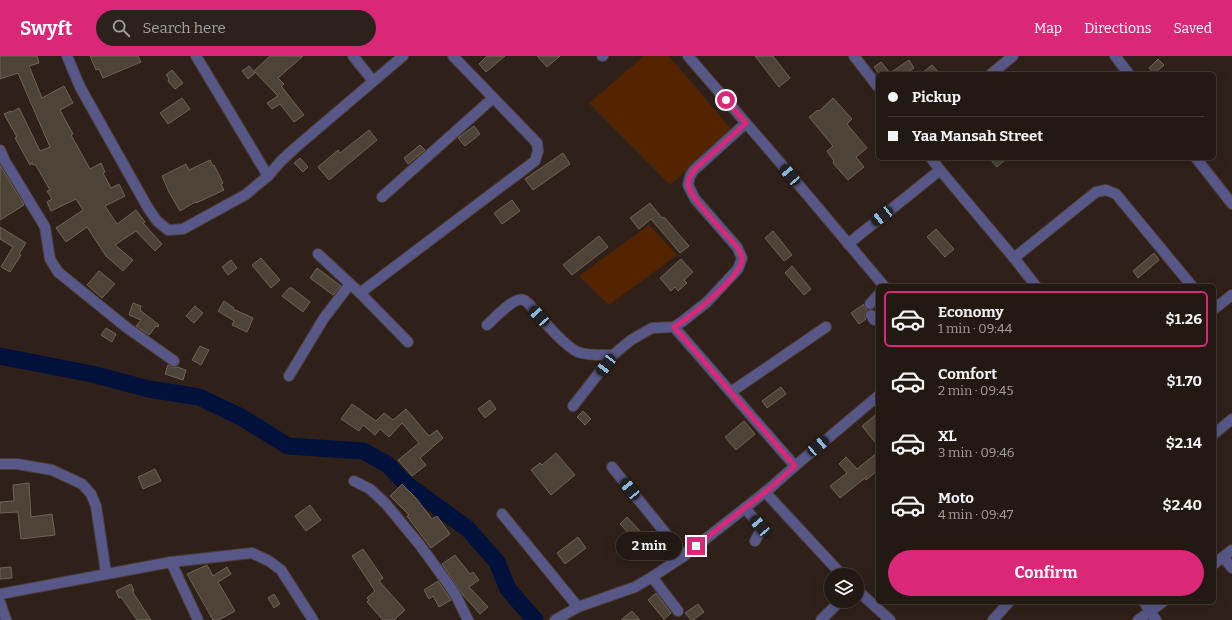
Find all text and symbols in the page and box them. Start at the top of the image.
search box [96,10,376,46]
text: Swyft [20,17,72,40]
icon: search [110,17,132,39]
text: Search here [142,19,226,37]
text: Map [1034,20,1062,37]
text: Directions [1084,20,1152,37]
text: Saved [1174,20,1212,37]
text: Pickup [912,88,961,106]
route start [717,91,735,109]
text: Yaa Mansah Street [912,127,1043,145]
car [778,162,802,188]
car [869,204,895,228]
icon: car [890,301,926,337]
car [527,303,551,329]
text: Economy [938,303,1004,321]
text: $1.26 [1166,310,1202,328]
text: 1 min · 09:44 [938,321,1012,336]
car [594,352,618,378]
icon: car [890,363,926,399]
text: Comfort [938,365,997,383]
text: $1.70 [1166,372,1202,390]
text: 2 min · 09:45 [938,383,1013,398]
icon: car [890,425,926,461]
text: XL [938,427,957,445]
car [805,434,831,458]
text: $2.14 [1166,434,1202,452]
text: 3 min · 09:46 [938,445,1014,460]
car [618,476,642,502]
icon: car [890,487,926,523]
text: Moto [938,489,974,507]
text: $2.40 [1163,496,1202,514]
text: 4 min · 09:47 [938,507,1013,522]
car [748,513,772,539]
callout: 2 min [616,532,682,560]
route end [687,537,705,555]
text: 2 min [632,538,666,553]
button: Confirm [888,550,1204,596]
map controls [824,568,864,608]
button: layers [824,568,864,608]

